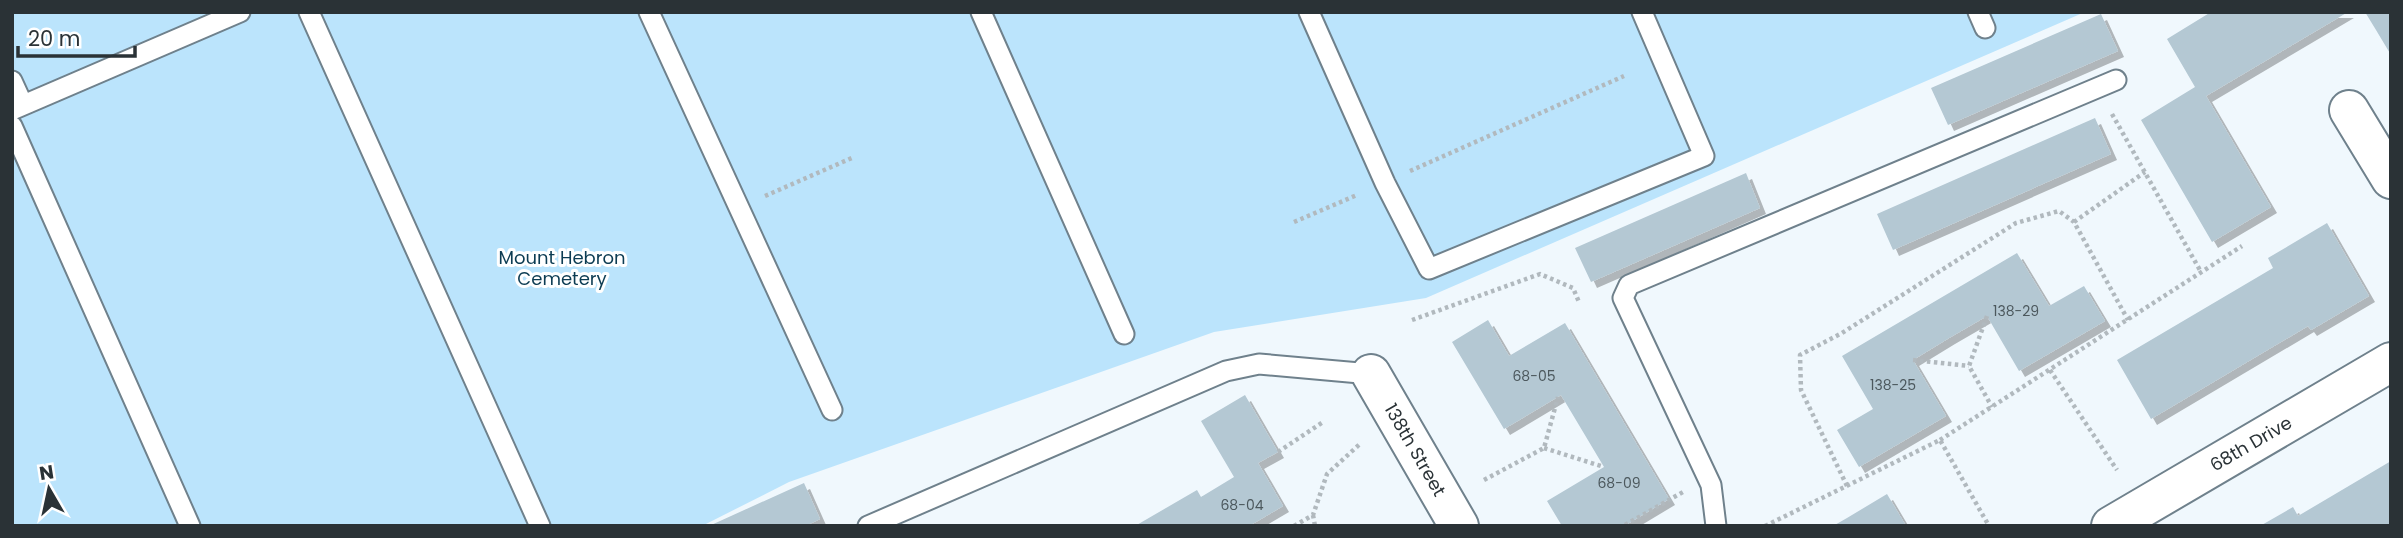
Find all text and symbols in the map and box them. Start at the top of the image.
scale bar [18,14,135,58]
text: 20 m [28,24,81,53]
park label: Mount Hebron Cemetery [499,245,625,291]
house number: 138-29 [1993,301,2039,321]
house number: 68-05 [1512,366,1556,386]
house number: 138-25 [1870,375,1916,395]
street label: 138th Street [1379,399,1452,501]
street label: 68th Drive [2205,410,2296,477]
north arrow [14,454,84,524]
text: N [37,458,56,487]
house number: 68-09 [1597,473,1641,493]
house number: 68-04 [1220,495,1264,515]

